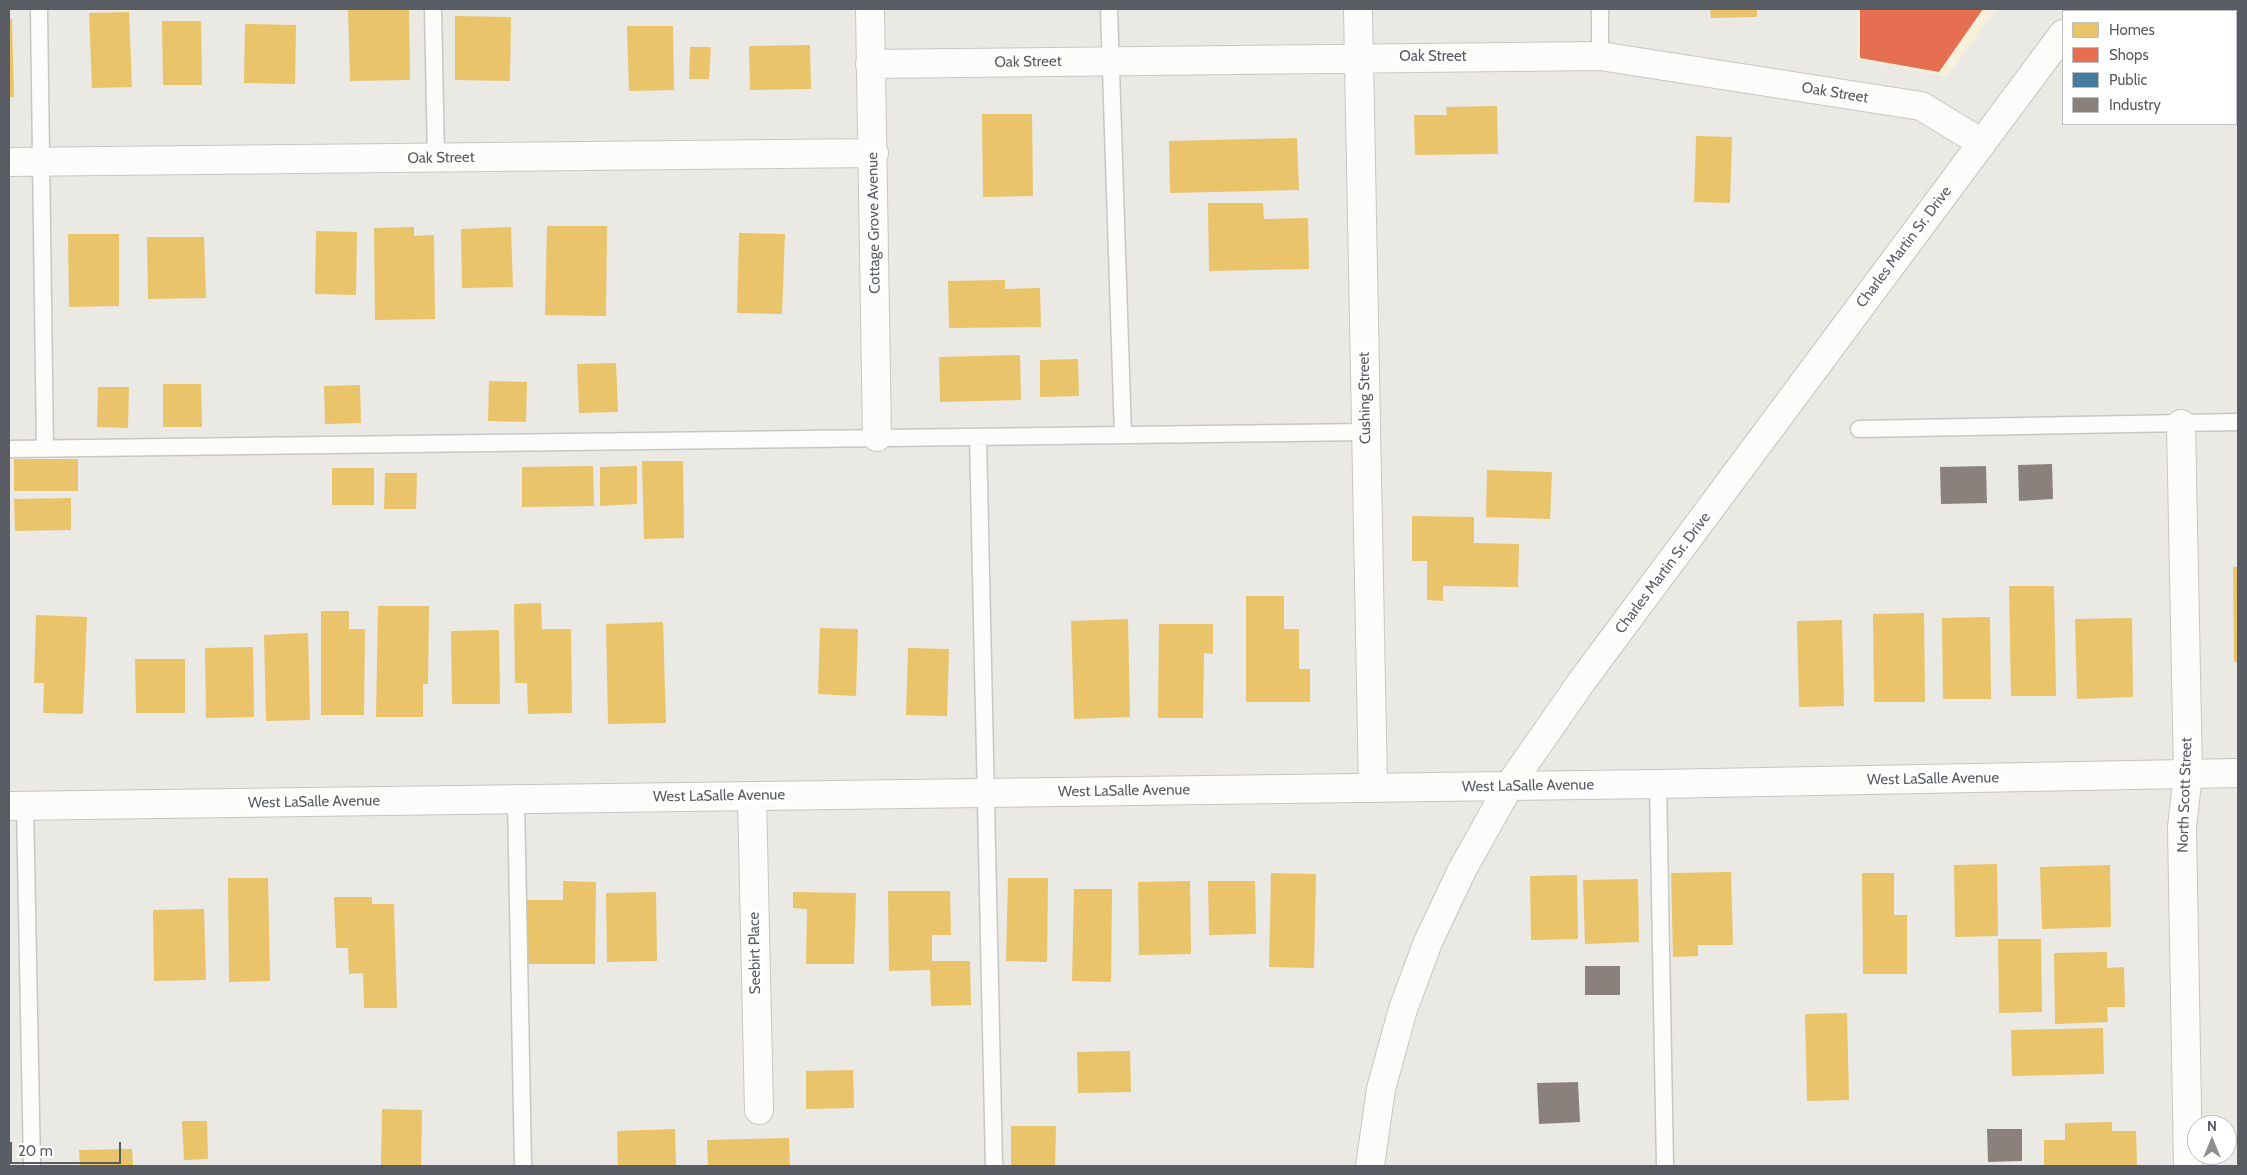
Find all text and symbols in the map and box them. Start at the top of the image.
legend [2062,10,2237,125]
text: Homes [2109,21,2155,39]
text: Shops [2109,46,2149,64]
street label: Oak Street [1399,48,1467,66]
street label: Oak Street [994,52,1062,72]
text: Public [2109,71,2147,89]
street label: Oak Street [1800,79,1870,107]
text: Industry [2109,96,2161,114]
street label: Oak Street [407,148,475,168]
street label: Cottage Grove Avenue [864,152,884,294]
street label: Charles Martin Sr. Drive [1853,183,1955,311]
street label: Cushing Street [1355,352,1375,444]
street label: Charles Martin Sr. Drive [1612,509,1714,637]
street label: North Scott Street [2174,737,2196,853]
street label: West LaSalle Avenue [1867,769,1999,789]
street label: West LaSalle Avenue [1462,776,1594,796]
street label: West LaSalle Avenue [1058,781,1190,801]
street label: West LaSalle Avenue [653,786,785,806]
street label: West LaSalle Avenue [248,792,380,812]
street label: Seebirt Place [745,912,765,994]
north arrow [2187,1115,2237,1165]
text: N [2207,1117,2217,1135]
scale bar [12,1132,124,1164]
text: 20 m [18,1142,53,1160]

